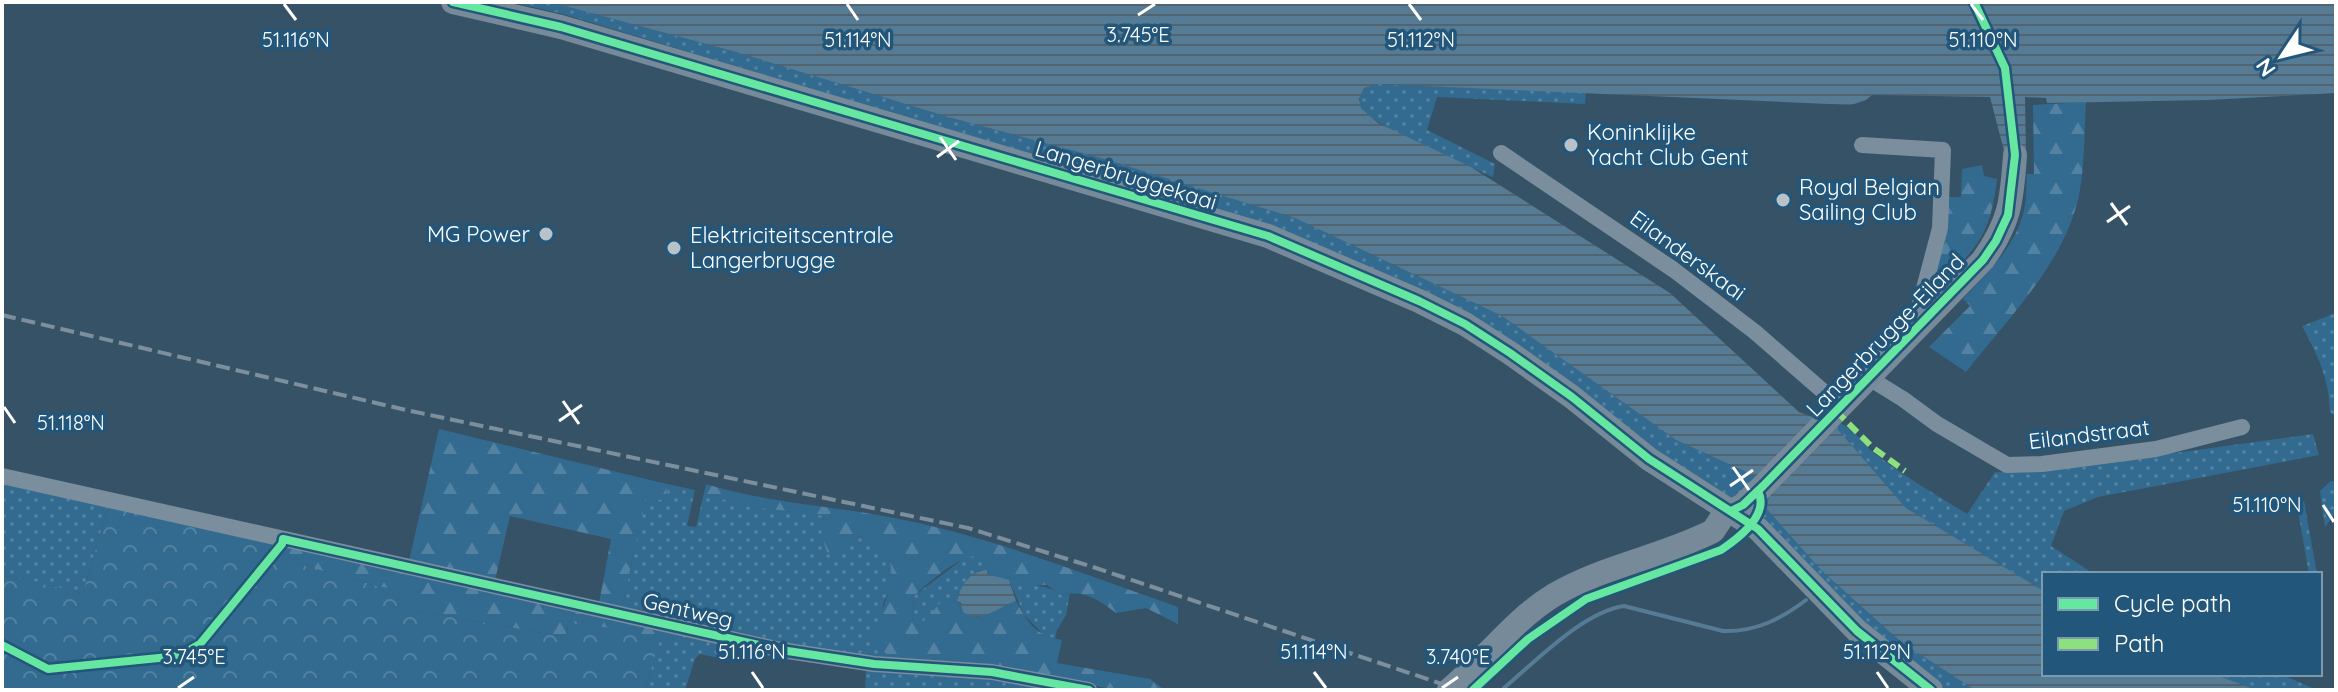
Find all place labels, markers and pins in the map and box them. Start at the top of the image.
place label: Koninklijke Yacht Club Gent [1587,118,1748,171]
marker: Koninklijke Yacht Club Gent [1562,136,1580,154]
place label: Royal Belgian Sailing Club [1799,173,1940,226]
marker: Royal Belgian Sailing Club [1774,191,1792,209]
place label: MG Power [427,220,531,248]
place label: Elektriciteitscentrale Langerbrugge [690,221,894,274]
marker: MG Power [537,225,555,243]
marker: Elektriciteitscentrale Langerbrugge [665,239,683,257]

